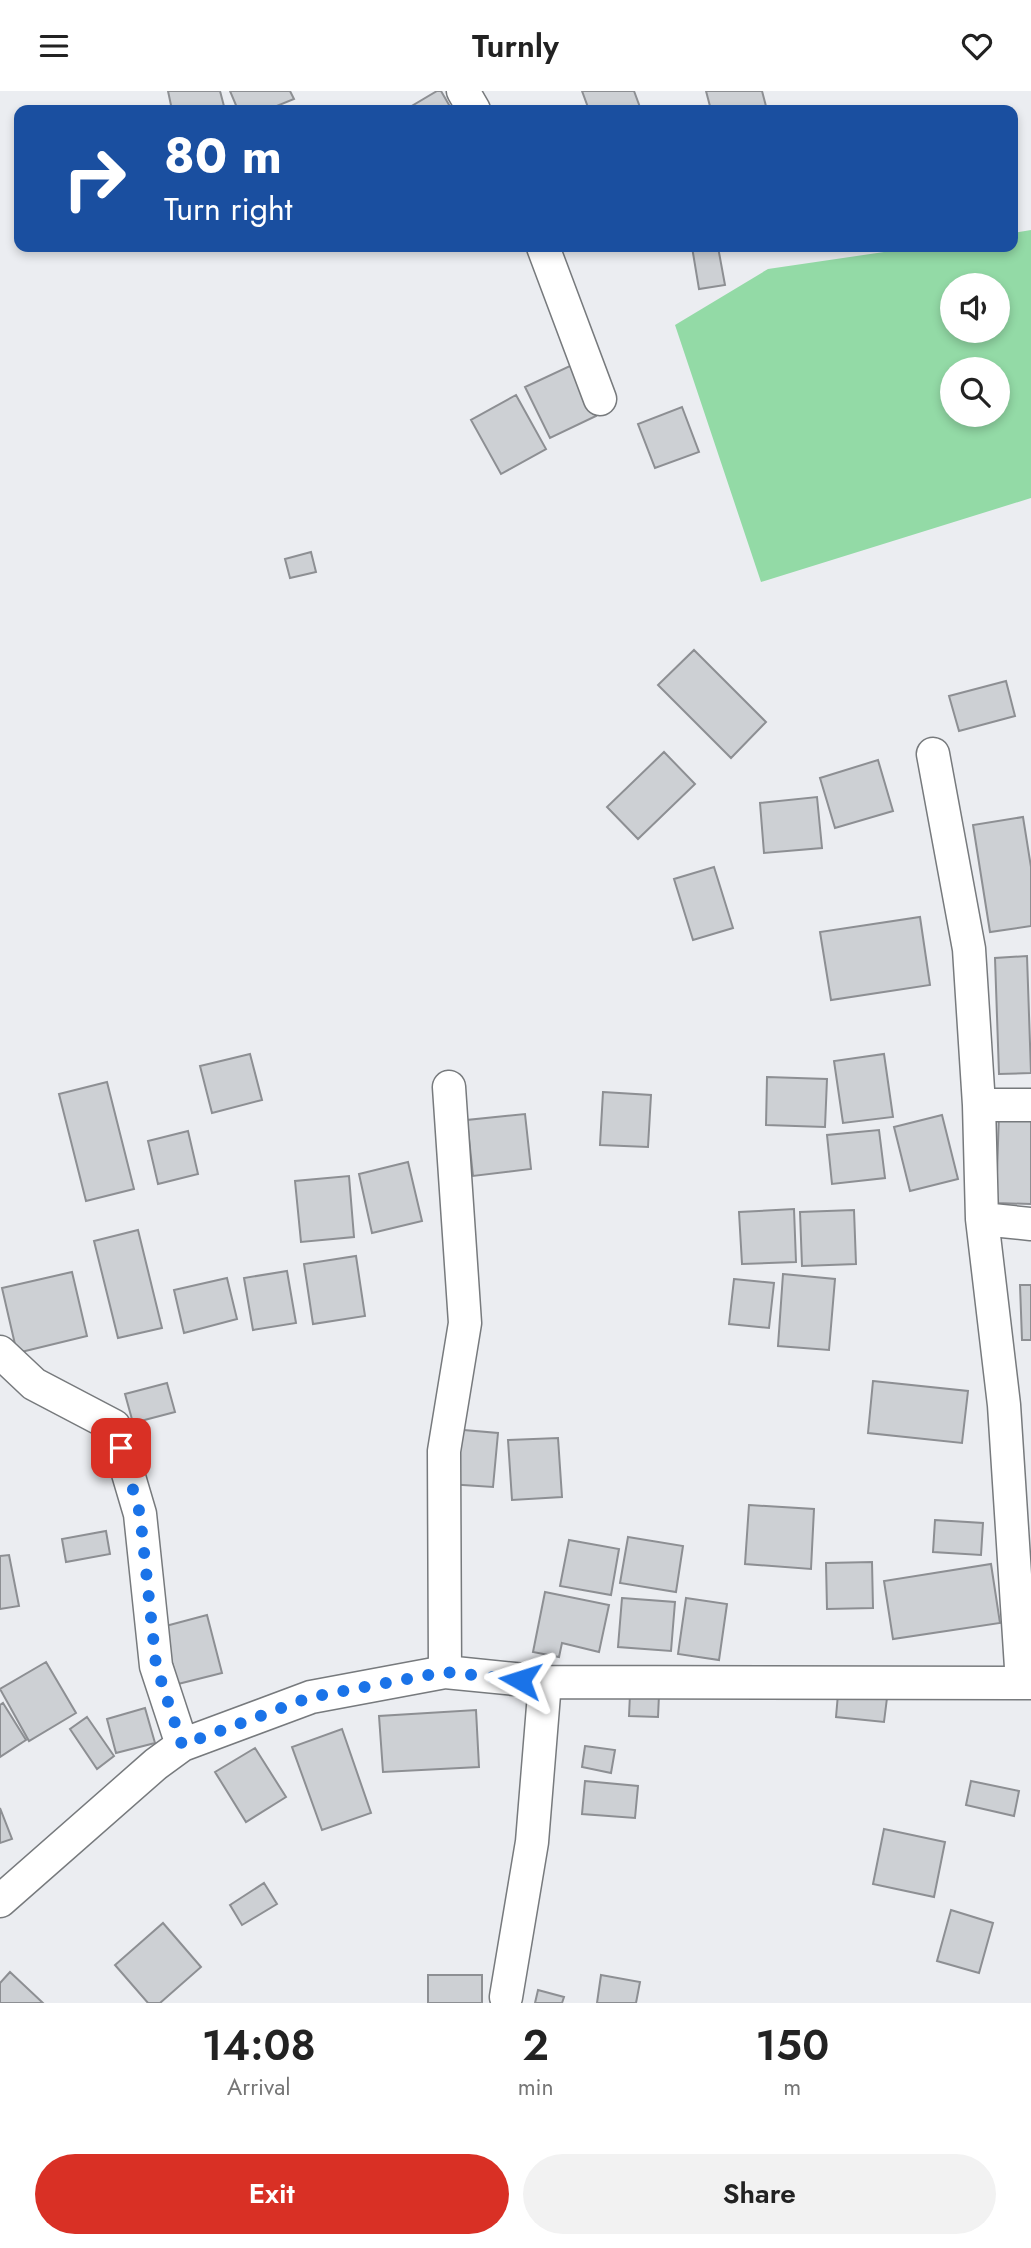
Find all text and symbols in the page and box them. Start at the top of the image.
text: Turnly [472,23,559,69]
icon: menu [35,27,73,65]
icon: heart [958,27,996,65]
text: 80 m [164,121,282,191]
icon: right [49,133,140,224]
text: Turn right [164,186,293,232]
map controls [940,273,1010,427]
button: sound [940,273,1010,343]
button: search [940,357,1010,427]
pin [91,1418,151,1478]
icon: arrive [102,1429,140,1467]
position arrow [483,1643,557,1717]
text: 14:08 [202,2015,316,2076]
text: 2 [522,2015,549,2076]
text: 150 [755,2015,829,2076]
text: Arrival [227,2070,291,2104]
text: min [518,2070,554,2104]
text: m [783,2070,801,2104]
button: Exit [35,2154,509,2234]
button: Share [523,2154,996,2234]

